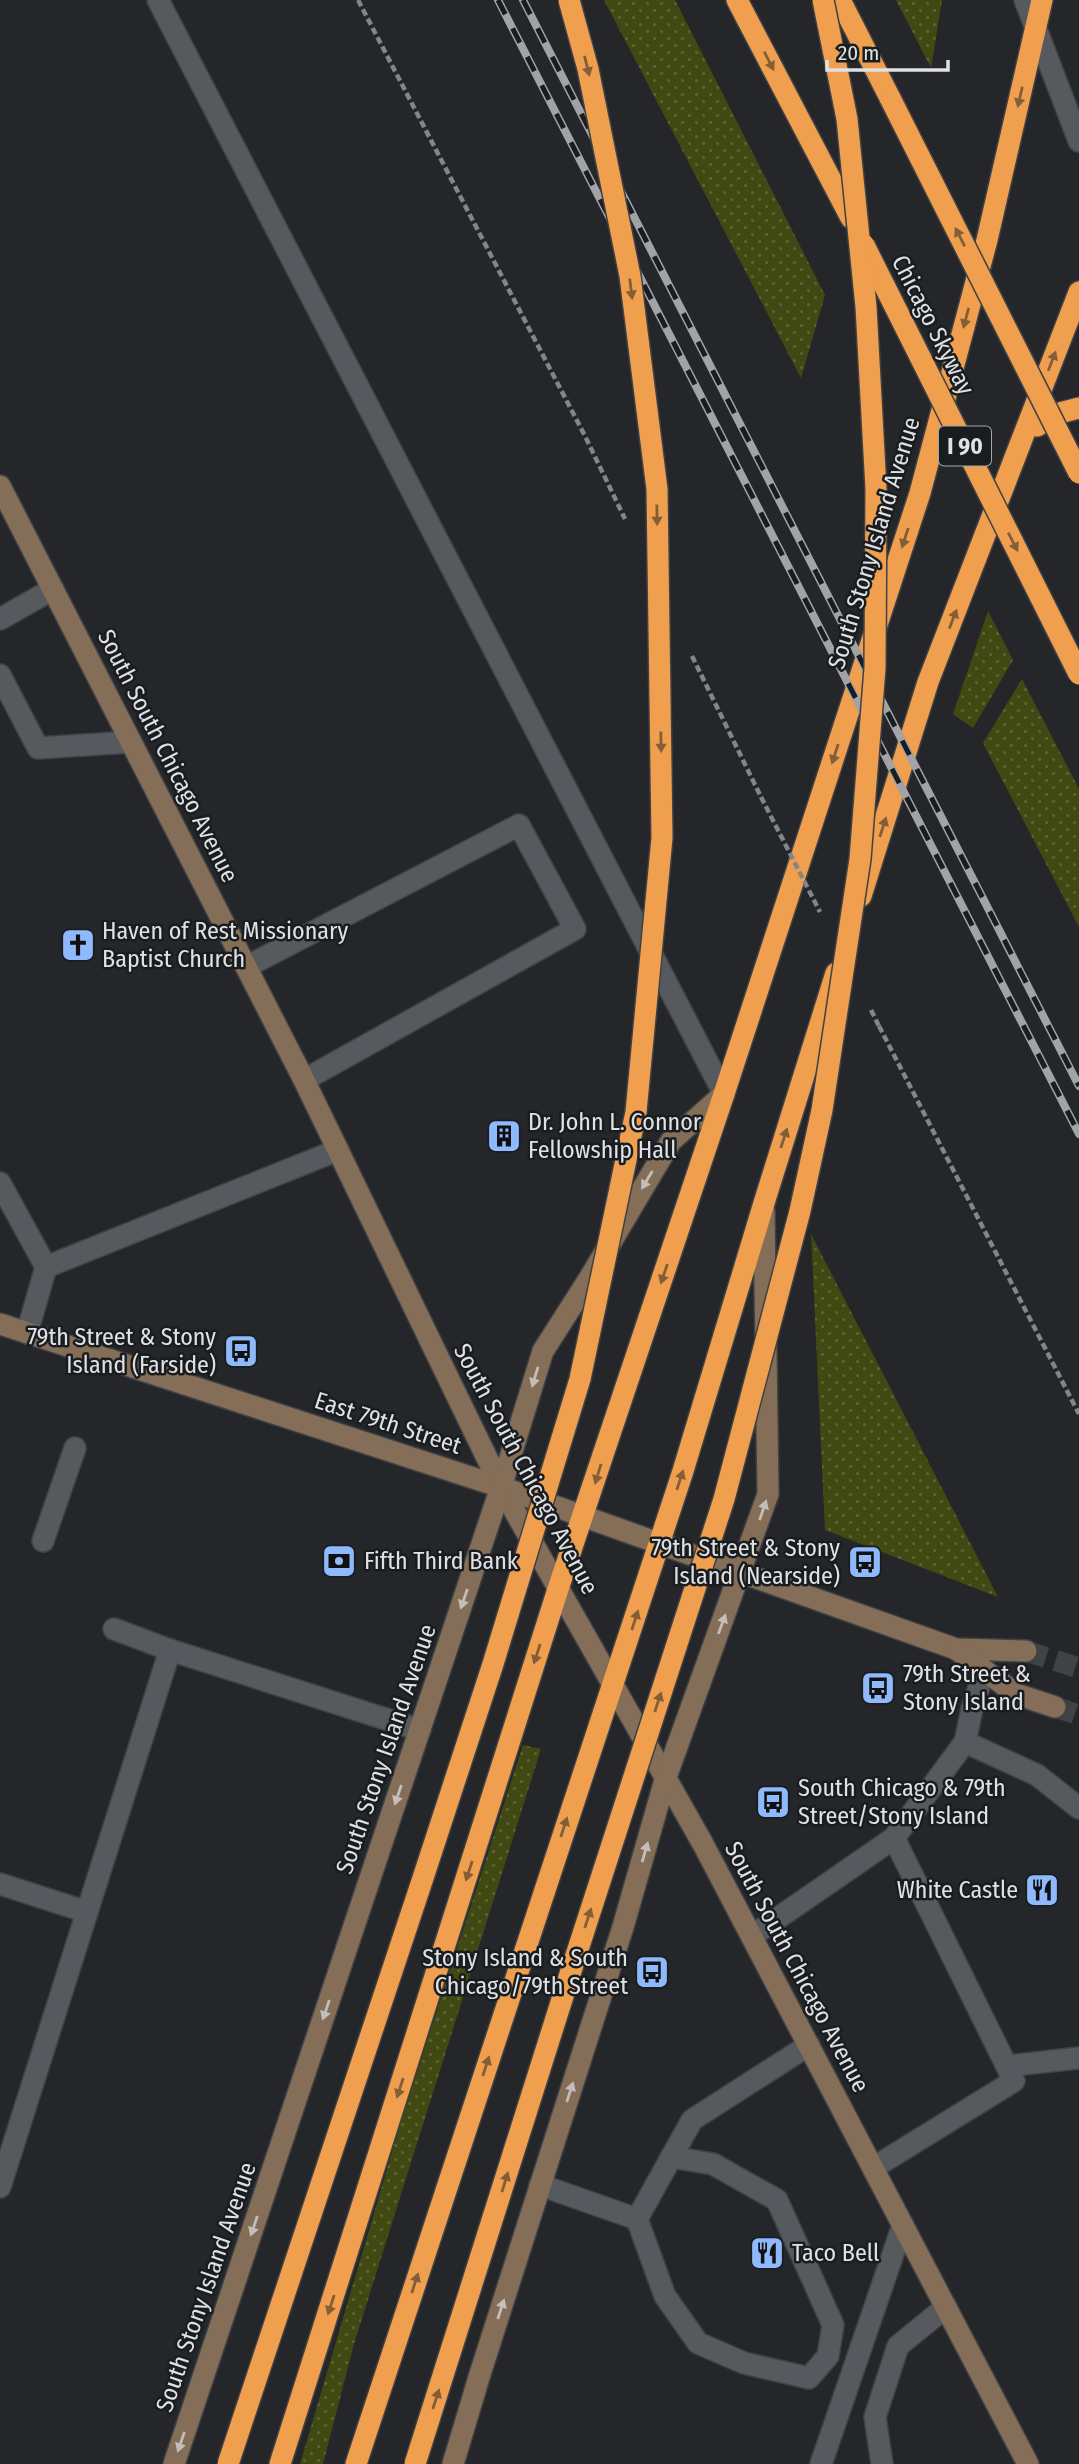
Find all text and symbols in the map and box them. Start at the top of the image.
scale bar [827,28,948,72]
text: 20 m [838,40,879,66]
one-way arrow [762,51,774,71]
one-way arrow [582,55,593,77]
one-way arrow [1014,86,1025,108]
one-way arrow [955,227,966,247]
street label: Chicago Skyway [886,251,980,400]
one-way arrow [626,278,637,300]
one-way arrow [961,308,971,329]
one-way arrow [1047,350,1058,371]
street label: South Stony Island Avenue [822,414,926,672]
road number: I 90 [939,426,991,466]
one-way arrow [652,504,663,526]
one-way arrow [900,527,910,548]
one-way arrow [1007,532,1018,552]
one-way arrow [948,608,959,629]
street label: South South Chicago Avenue [92,625,244,887]
one-way arrow [655,731,667,753]
one-way arrow [829,744,840,765]
one-way arrow [878,817,888,838]
place label: Haven of Rest Missionary Baptist Church [102,917,348,973]
church icon: Haven of Rest Missionary Baptist Church [59,926,97,964]
place label: Dr. John L. Connor Fellowship Hall [528,1108,702,1164]
building icon: Dr. John L. Connor Fellowship Hall [485,1117,523,1155]
one-way arrow [780,1127,790,1148]
one-way arrow [641,1171,654,1190]
one-way arrow [658,1264,668,1285]
place label: 79th Street & Stony Island (Farside) [27,1323,216,1379]
bus stop icon: 79th Street & Stony Island (Farside) [222,1332,260,1370]
street label: South South Chicago Avenue [448,1339,604,1599]
one-way arrow [529,1367,539,1388]
street label: East 79th Street [311,1386,465,1460]
one-way arrow [592,1463,602,1484]
one-way arrow [676,1469,686,1490]
one-way arrow [758,1499,769,1520]
place label: 79th Street & Stony Island (Nearside) [651,1534,840,1590]
bank icon: Fifth Third Bank [320,1542,358,1580]
bus stop icon: 79th Street & Stony Island (Nearside) [846,1543,884,1581]
place label: Fifth Third Bank [364,1547,519,1575]
one-way arrow [458,1588,469,1609]
one-way arrow [630,1609,641,1630]
one-way arrow [717,1613,728,1634]
street label: South Stony Island Avenue [330,1621,442,1877]
one-way arrow [532,1644,542,1665]
place label: 79th Street & Stony Island [903,1660,1031,1716]
bus stop icon: 79th Street & Stony Island [859,1669,897,1707]
one-way arrow [653,1691,664,1712]
place label: South Chicago & 79th Street/Stony Island [798,1774,1006,1830]
bus stop icon: South Chicago & 79th Street/Stony Island [754,1783,792,1821]
one-way arrow [392,1784,403,1805]
one-way arrow [559,1816,570,1837]
street label: South South Chicago Avenue [719,1837,875,2097]
one-way arrow [640,1841,650,1862]
one-way arrow [463,1861,473,1882]
restaurant icon: White Castle [1023,1871,1061,1909]
place label: White Castle [897,1876,1018,1904]
one-way arrow [583,1908,594,1929]
place label: Stony Island & South Chicago/79th Street [422,1944,628,2000]
bus stop icon: Stony Island & South Chicago/79th Street [633,1953,671,1991]
one-way arrow [320,2000,331,2021]
one-way arrow [481,2056,491,2077]
one-way arrow [394,2077,404,2098]
one-way arrow [565,2082,576,2103]
street label: South Stony Island Avenue [150,2159,262,2415]
one-way arrow [501,2172,511,2193]
one-way arrow [248,2216,259,2237]
restaurant icon: Taco Bell [748,2234,786,2272]
place label: Taco Bell [792,2239,879,2267]
one-way arrow [410,2272,421,2293]
one-way arrow [325,2294,335,2315]
one-way arrow [496,2298,506,2319]
one-way arrow [431,2388,441,2409]
one-way arrow [175,2431,186,2452]

